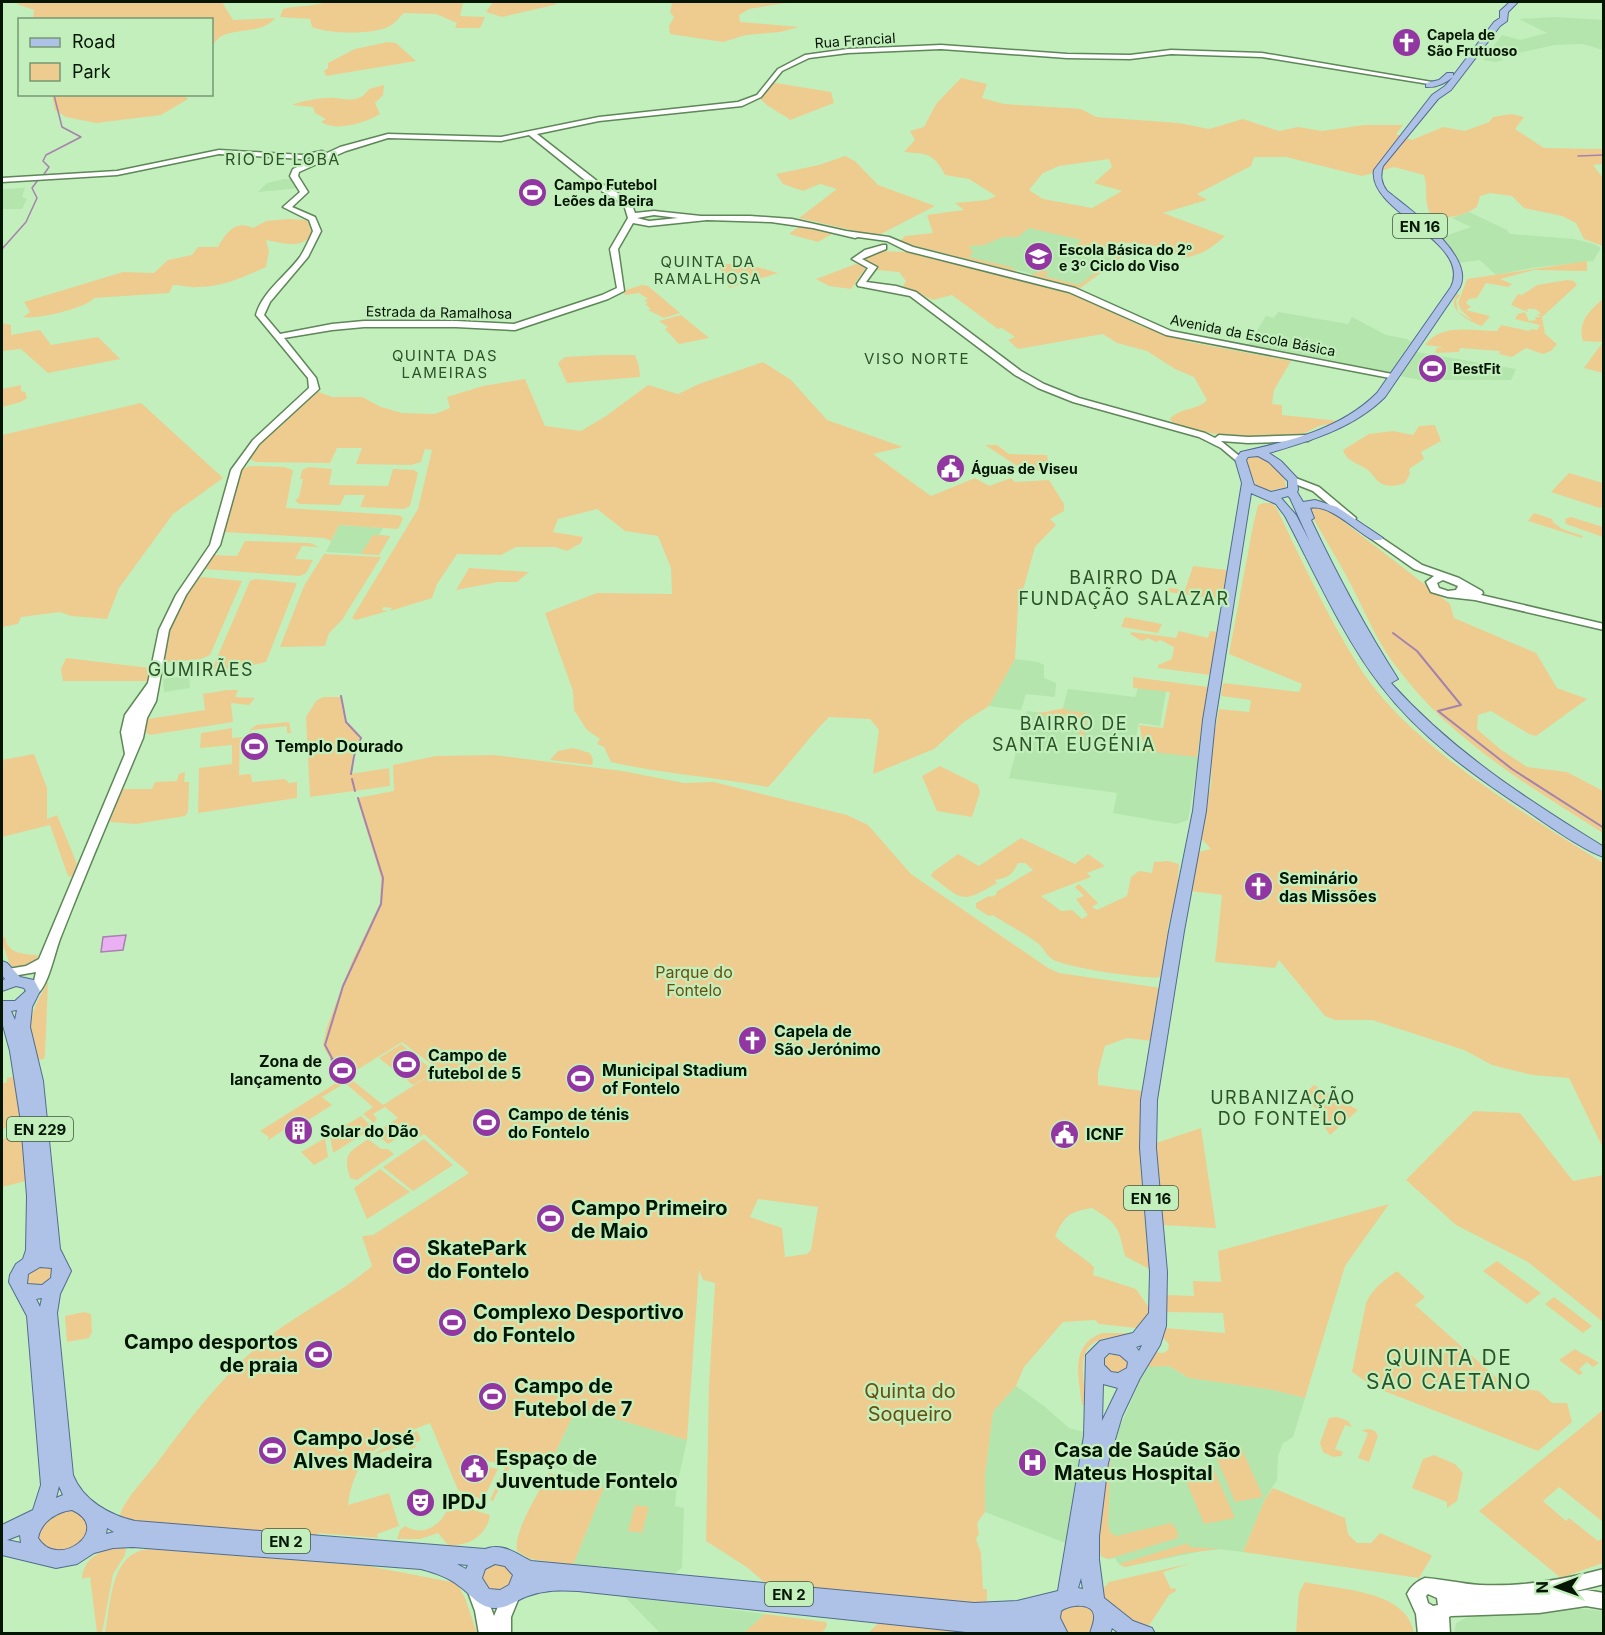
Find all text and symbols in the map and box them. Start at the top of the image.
legend [18,18,213,96]
church icon: Capela de São Frutuoso [1390,26,1422,58]
place label: Capela de São Frutuoso [1427,26,1518,59]
street label: Rua Francial [814,29,896,51]
text: Road [72,31,115,52]
text: Park [72,61,111,82]
district label: RIO DE LOBA [225,149,341,169]
sports icon: Campo Futebol Leões da Beira [517,176,549,208]
place label: Campo Futebol Leões da Beira [554,176,657,209]
road number: EN 16 [1393,214,1447,238]
school or university icon: Escola Básica do 2º e 3º Ciclo do Viso [1022,241,1054,273]
place label: Escola Básica do 2º e 3º Ciclo do Viso [1059,241,1193,274]
district label: QUINTA DA RAMALHOSA [654,252,762,288]
street label: Estrada da Ramalhosa [366,302,512,322]
street label: Avenida da Escola Básica [1169,311,1337,359]
district label: QUINTA DAS LAMEIRAS [392,346,498,382]
district label: VISO NORTE [864,349,970,368]
sports icon: BestFit [1416,352,1448,384]
place label: BestFit [1453,360,1501,377]
public building icon: Águas de Viseu [934,452,966,484]
place label: Águas de Viseu [971,459,1078,477]
district label: BAIRRO DA FUNDAÇÃO SALAZAR [1018,567,1230,609]
district label: GUMIRÃES [148,658,254,680]
district label: BAIRRO DE SANTA EUGÉNIA [992,713,1156,755]
sports icon: Templo Dourado [238,730,270,762]
place label: Templo Dourado [275,736,404,756]
place label: Seminário das Missões [1279,868,1377,906]
church icon: Seminário das Missões [1242,871,1274,903]
park label: Parque do Fontelo [655,962,733,1000]
place label: Capela de São Jerónimo [774,1021,881,1059]
church icon: Capela de São Jerónimo [737,1024,769,1056]
place label: Campo de futebol de 5 [428,1045,521,1083]
sports icon: Campo de futebol de 5 [391,1048,423,1080]
place label: Zona de lançamento [230,1051,322,1089]
sports icon: Zona de lançamento [327,1054,359,1086]
place label: Municipal Stadium of Fontelo [602,1060,747,1098]
sports icon: Municipal Stadium of Fontelo [565,1063,597,1095]
district label: URBANIZAÇÃO DO FONTELO [1210,1086,1356,1129]
place label: Campo de ténis do Fontelo [508,1104,629,1142]
sports icon: Campo de ténis do Fontelo [471,1107,503,1139]
building icon: Solar do Dão [283,1115,315,1147]
road number: EN 229 [7,1117,73,1141]
public building icon: ICNF [1049,1118,1081,1150]
place label: Solar do Dão [320,1121,419,1141]
place label: ICNF [1086,1124,1124,1144]
road number: EN 16 [1124,1186,1178,1210]
place label: Campo Primeiro de Maio [571,1196,727,1243]
sports icon: Campo Primeiro de Maio [534,1203,566,1235]
place label: SkatePark do Fontelo [427,1236,529,1283]
sports icon: SkatePark do Fontelo [390,1244,422,1276]
place label: Complexo Desportivo do Fontelo [473,1300,684,1347]
sports icon: Complexo Desportivo do Fontelo [436,1307,468,1339]
place label: Campo desportos de praia [124,1330,298,1377]
sports icon: Campo desportos de praia [303,1338,335,1370]
district label: QUINTA DE SÃO CAETANO [1366,1345,1532,1394]
place label: Campo de Futebol de 7 [514,1374,632,1421]
park label: Quinta do Soqueiro [864,1379,956,1426]
sports icon: Campo de Futebol de 7 [477,1381,509,1413]
place label: Campo José Alves Madeira [293,1426,433,1473]
sports icon: Campo José Alves Madeira [256,1434,288,1466]
place label: Casa de Saúde São Mateus Hospital [1054,1438,1241,1485]
place label: Espaço de Juventude Fontelo [496,1446,678,1493]
hospital icon: Casa de Saúde São Mateus Hospital [1017,1446,1049,1478]
public building icon: Espaço de Juventude Fontelo [459,1453,491,1485]
theatre icon: IPDJ [405,1486,437,1518]
place label: IPDJ [442,1490,487,1514]
road number: EN 2 [262,1529,310,1553]
north arrow [1527,1557,1587,1617]
text: N [1532,1581,1552,1594]
road number: EN 2 [765,1582,813,1606]

